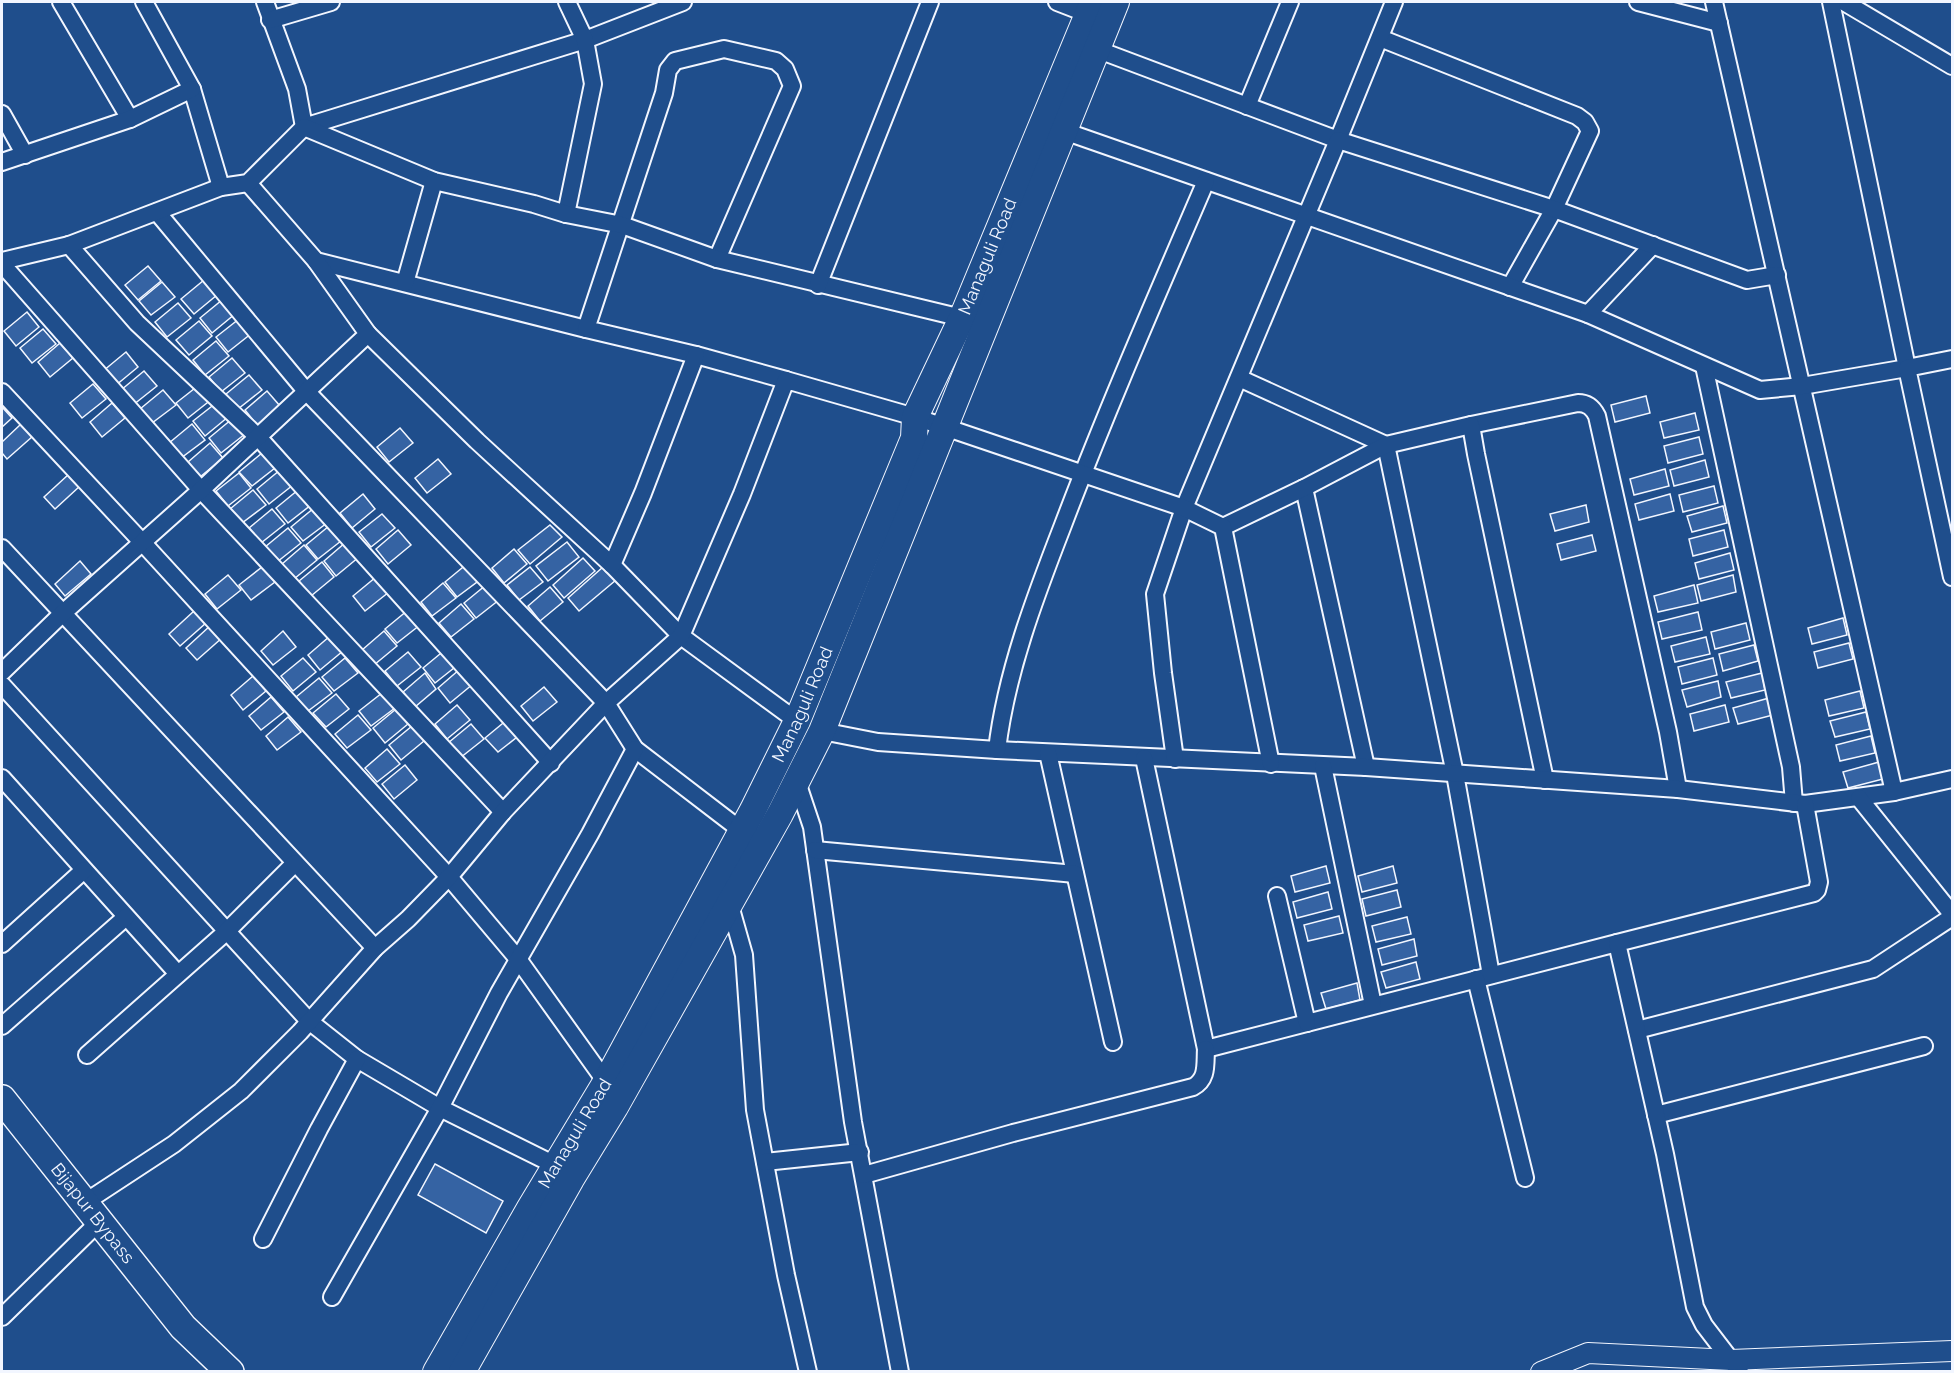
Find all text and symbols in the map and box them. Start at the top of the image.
street label: Managuli Road [954,195,1021,318]
street label: Managuli Road [767,643,837,766]
street label: Managuli Road [533,1075,616,1192]
street label: Bijapur Bypass [47,1159,140,1268]

